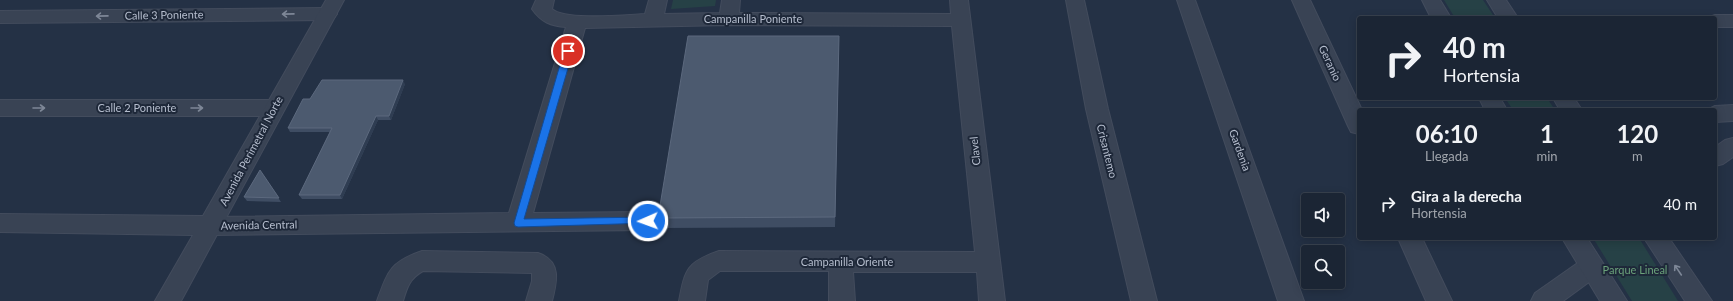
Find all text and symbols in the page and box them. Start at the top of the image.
street label: Calle 3 Poniente [125,7,204,22]
one-way arrow [282,10,295,18]
one-way arrow [96,12,109,20]
street label: Campanilla Poniente [704,12,803,25]
text: 40 m [1443,30,1506,64]
icon: right [1377,32,1429,84]
pin [551,34,585,68]
icon: arrive [557,40,579,62]
street label: Geranio [1316,43,1344,83]
text: Hortensia [1443,64,1520,86]
street label: Avenida Perimetral Norte [216,94,285,208]
street label: Calle 2 Poniente [98,101,177,114]
one-way arrow [32,104,45,112]
one-way arrow [190,104,203,112]
text: 06:10 [1416,119,1478,148]
text: 1 [1540,119,1554,148]
text: 120 [1616,119,1658,148]
street label: Crisantemo [1094,122,1120,179]
street label: Gardenia [1227,127,1254,172]
street label: Clavel [967,136,982,166]
text: Llegada [1425,148,1469,164]
text: min [1537,148,1558,164]
text: m [1632,148,1643,164]
text: Gira a la derecha [1411,187,1522,205]
map controls [1301,193,1345,289]
button: sound [1301,193,1345,237]
icon: right [1377,193,1399,215]
text: 40 m [1663,195,1697,213]
position arrow [627,200,669,242]
text: Hortensia [1411,205,1467,221]
street label: Avenida Central [221,217,297,232]
button: search [1301,245,1345,289]
street label: Campanilla Oriente [801,255,894,268]
park label: Parque Lineal [1603,263,1667,276]
one-way arrow [1674,264,1682,275]

